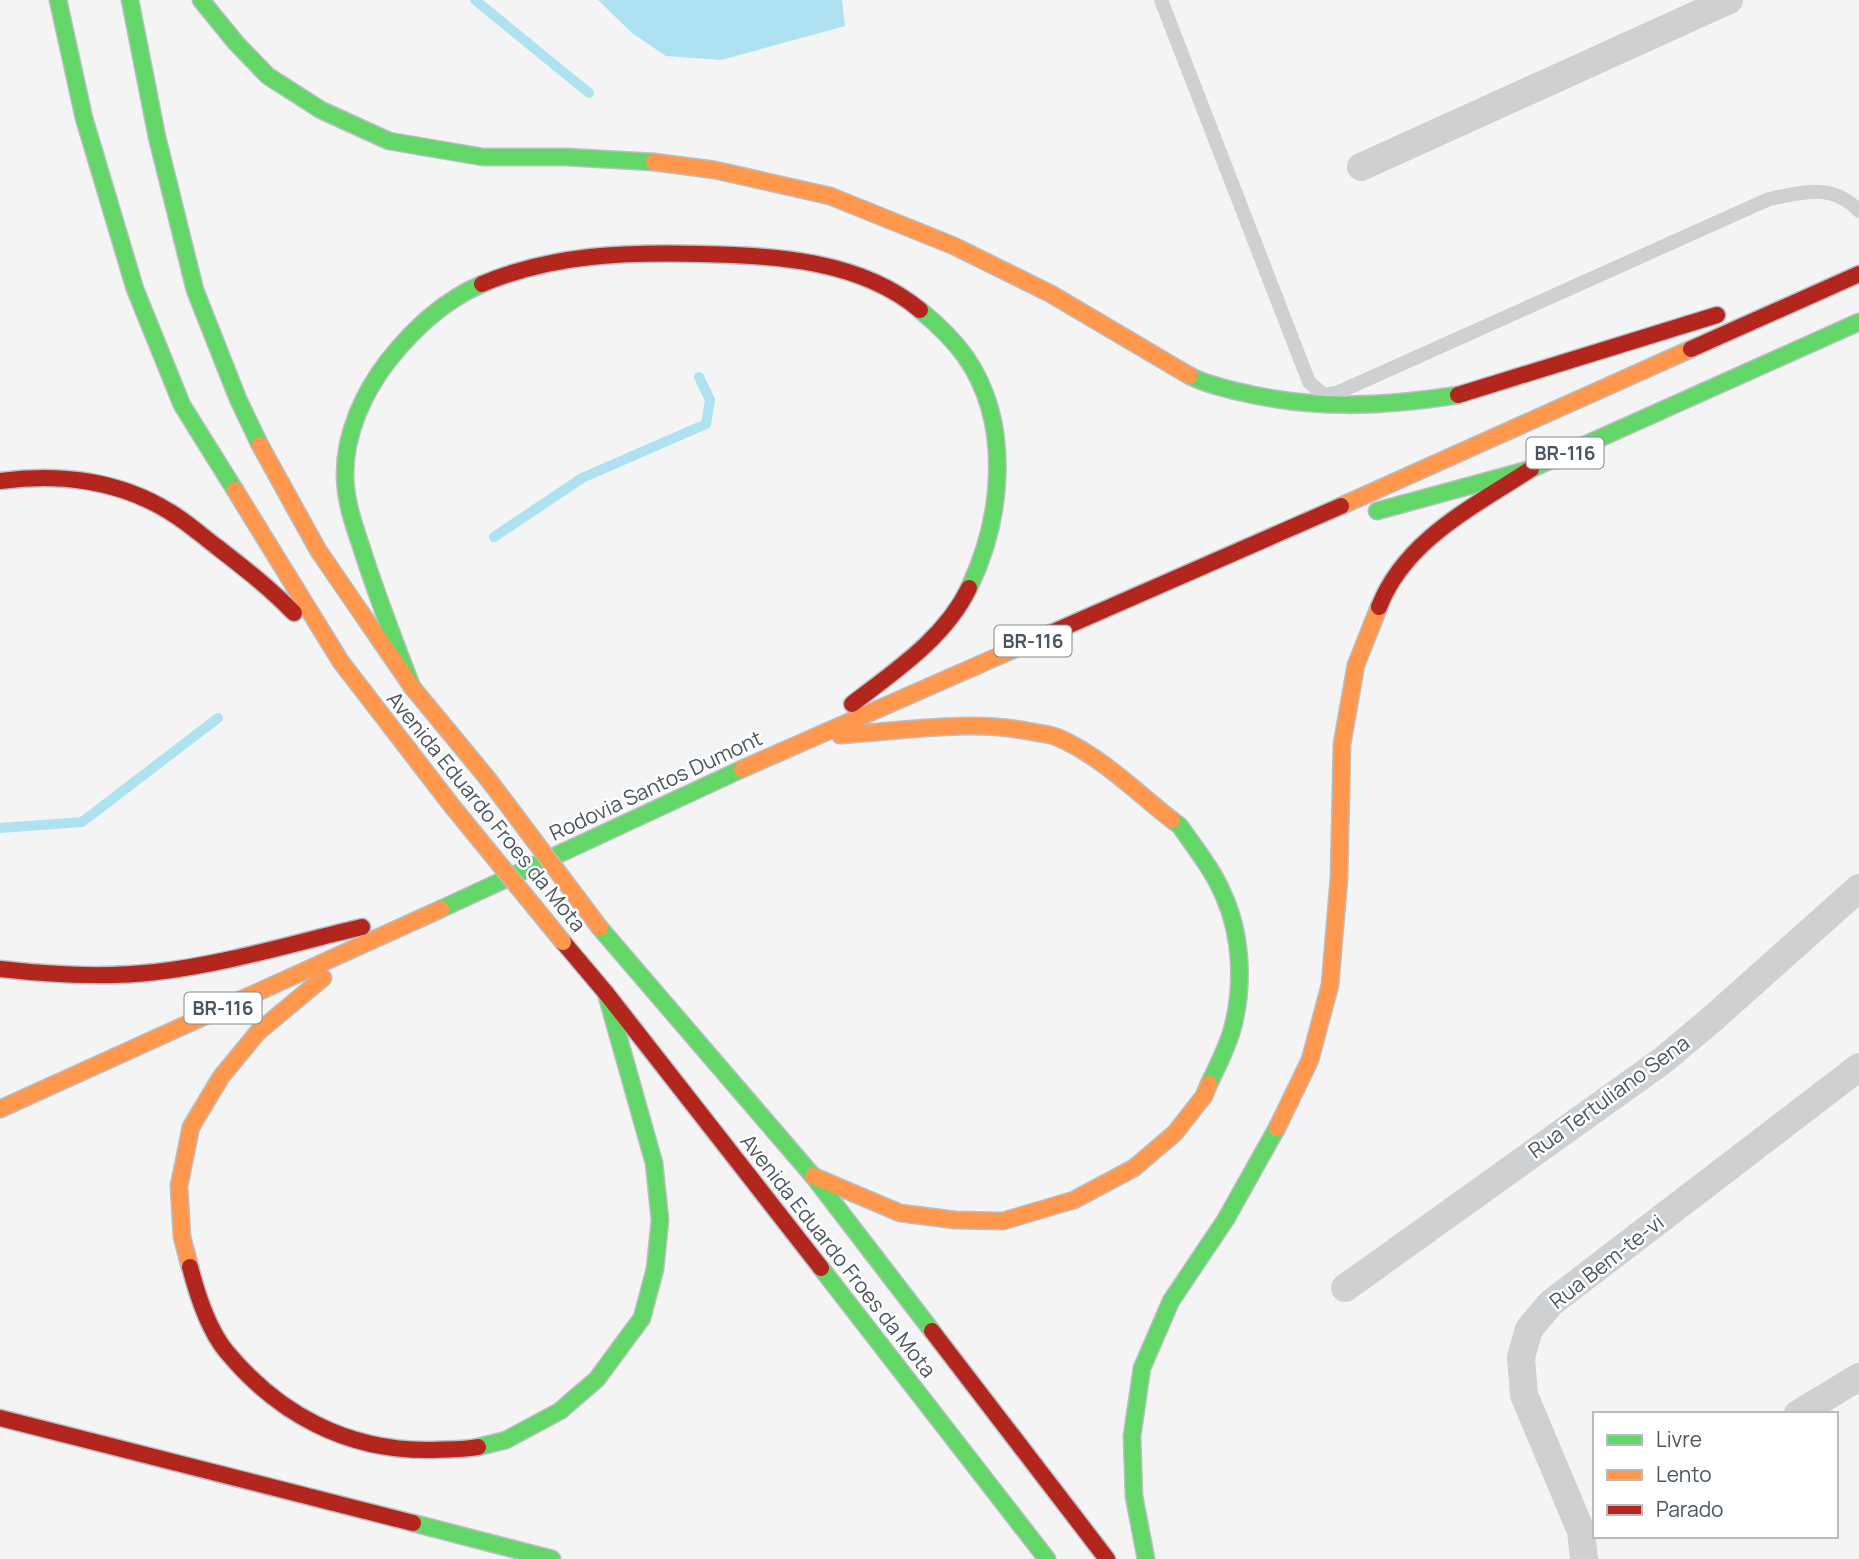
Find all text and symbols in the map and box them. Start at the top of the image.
road number: BR-116 [1526,437,1604,468]
road number: BR-116 [995,626,1072,656]
street label: Avenida Eduardo Froes da Mota [381,685,593,937]
street label: Rodovia Santos Dumont [545,723,767,847]
road number: BR-116 [184,992,262,1024]
street label: Rua Tertuliano Sena [1522,1028,1695,1164]
street label: Avenida Eduardo Froes da Mota [735,1128,943,1383]
street label: Rua Bem-te-vi [1544,1208,1669,1315]
legend [1593,1412,1838,1538]
text: Livre [1656,1425,1702,1453]
text: Lento [1656,1460,1712,1488]
text: Parado [1656,1495,1724,1523]

